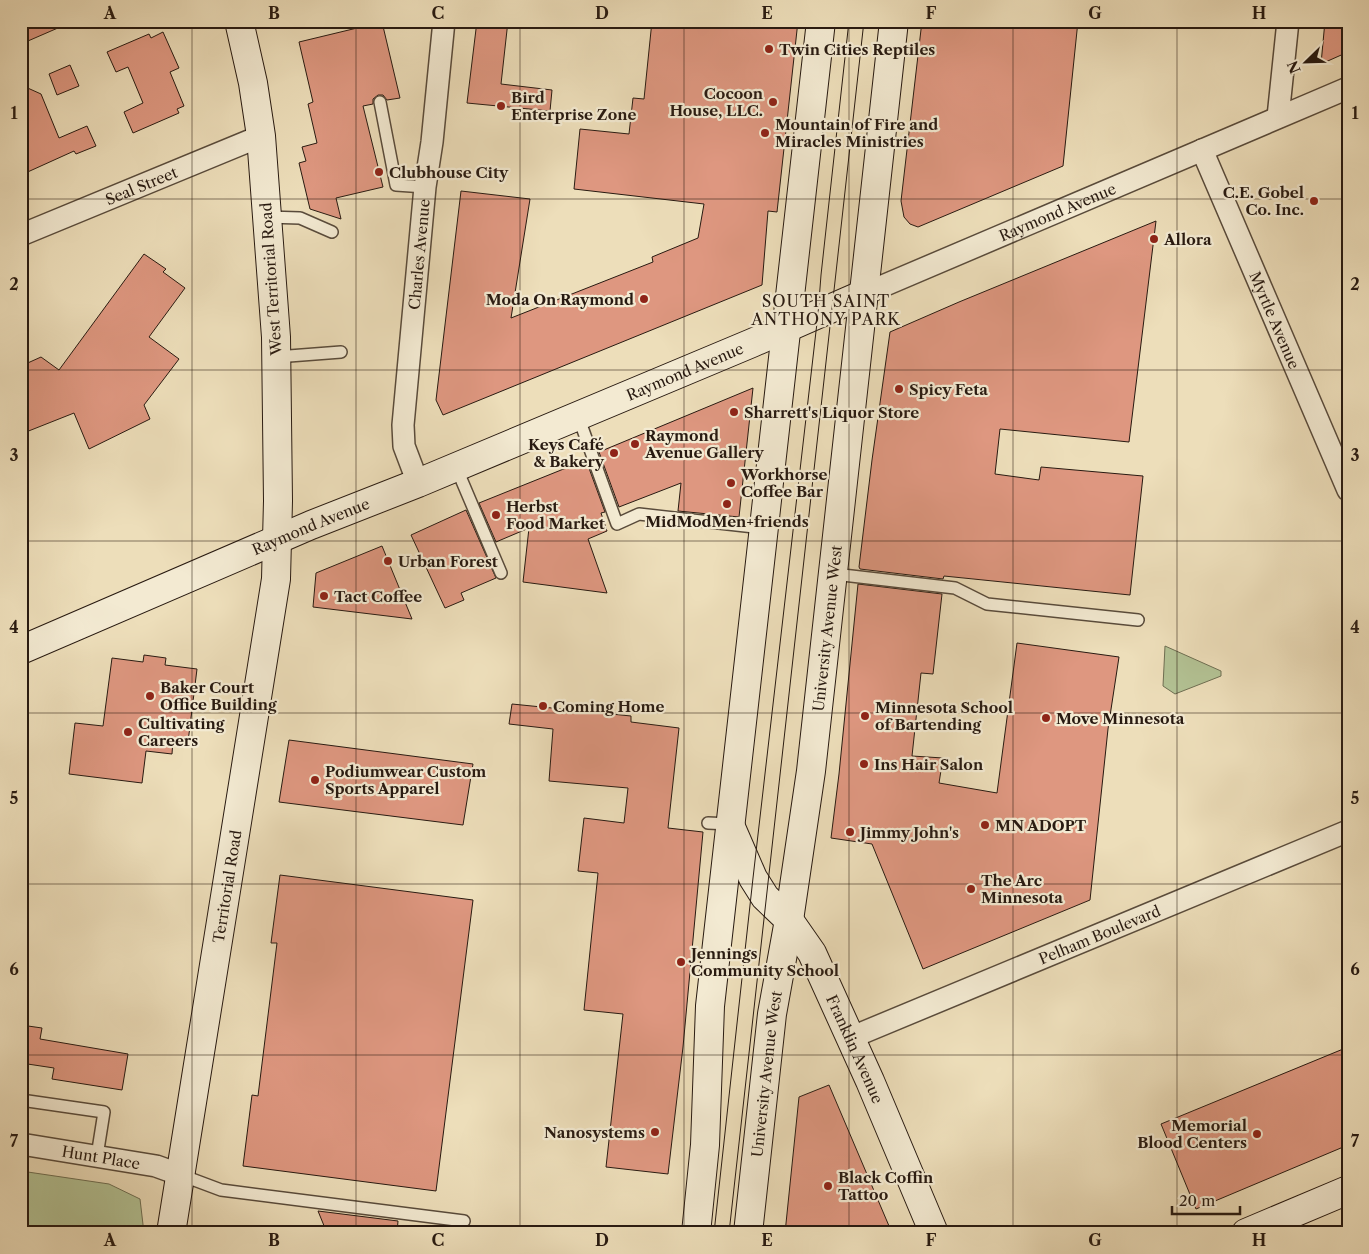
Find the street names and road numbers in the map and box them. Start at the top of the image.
street label: Seal Street [102,162,181,209]
street label: Raymond Avenue [996,178,1119,245]
street label: Charles Avenue [404,198,433,311]
street label: West Territorial Road [256,202,286,357]
street label: Myrtle Avenue [1246,268,1304,372]
street label: Raymond Avenue [623,338,746,404]
street label: Raymond Avenue [249,494,372,559]
street label: University Avenue West [808,543,846,712]
street label: Territorial Road [208,828,245,944]
street label: Pelham Boulevard [1036,901,1163,968]
street label: University Avenue West [747,989,786,1158]
street label: Franklin Avenue [823,992,888,1106]
street label: Hunt Place [60,1141,142,1173]

